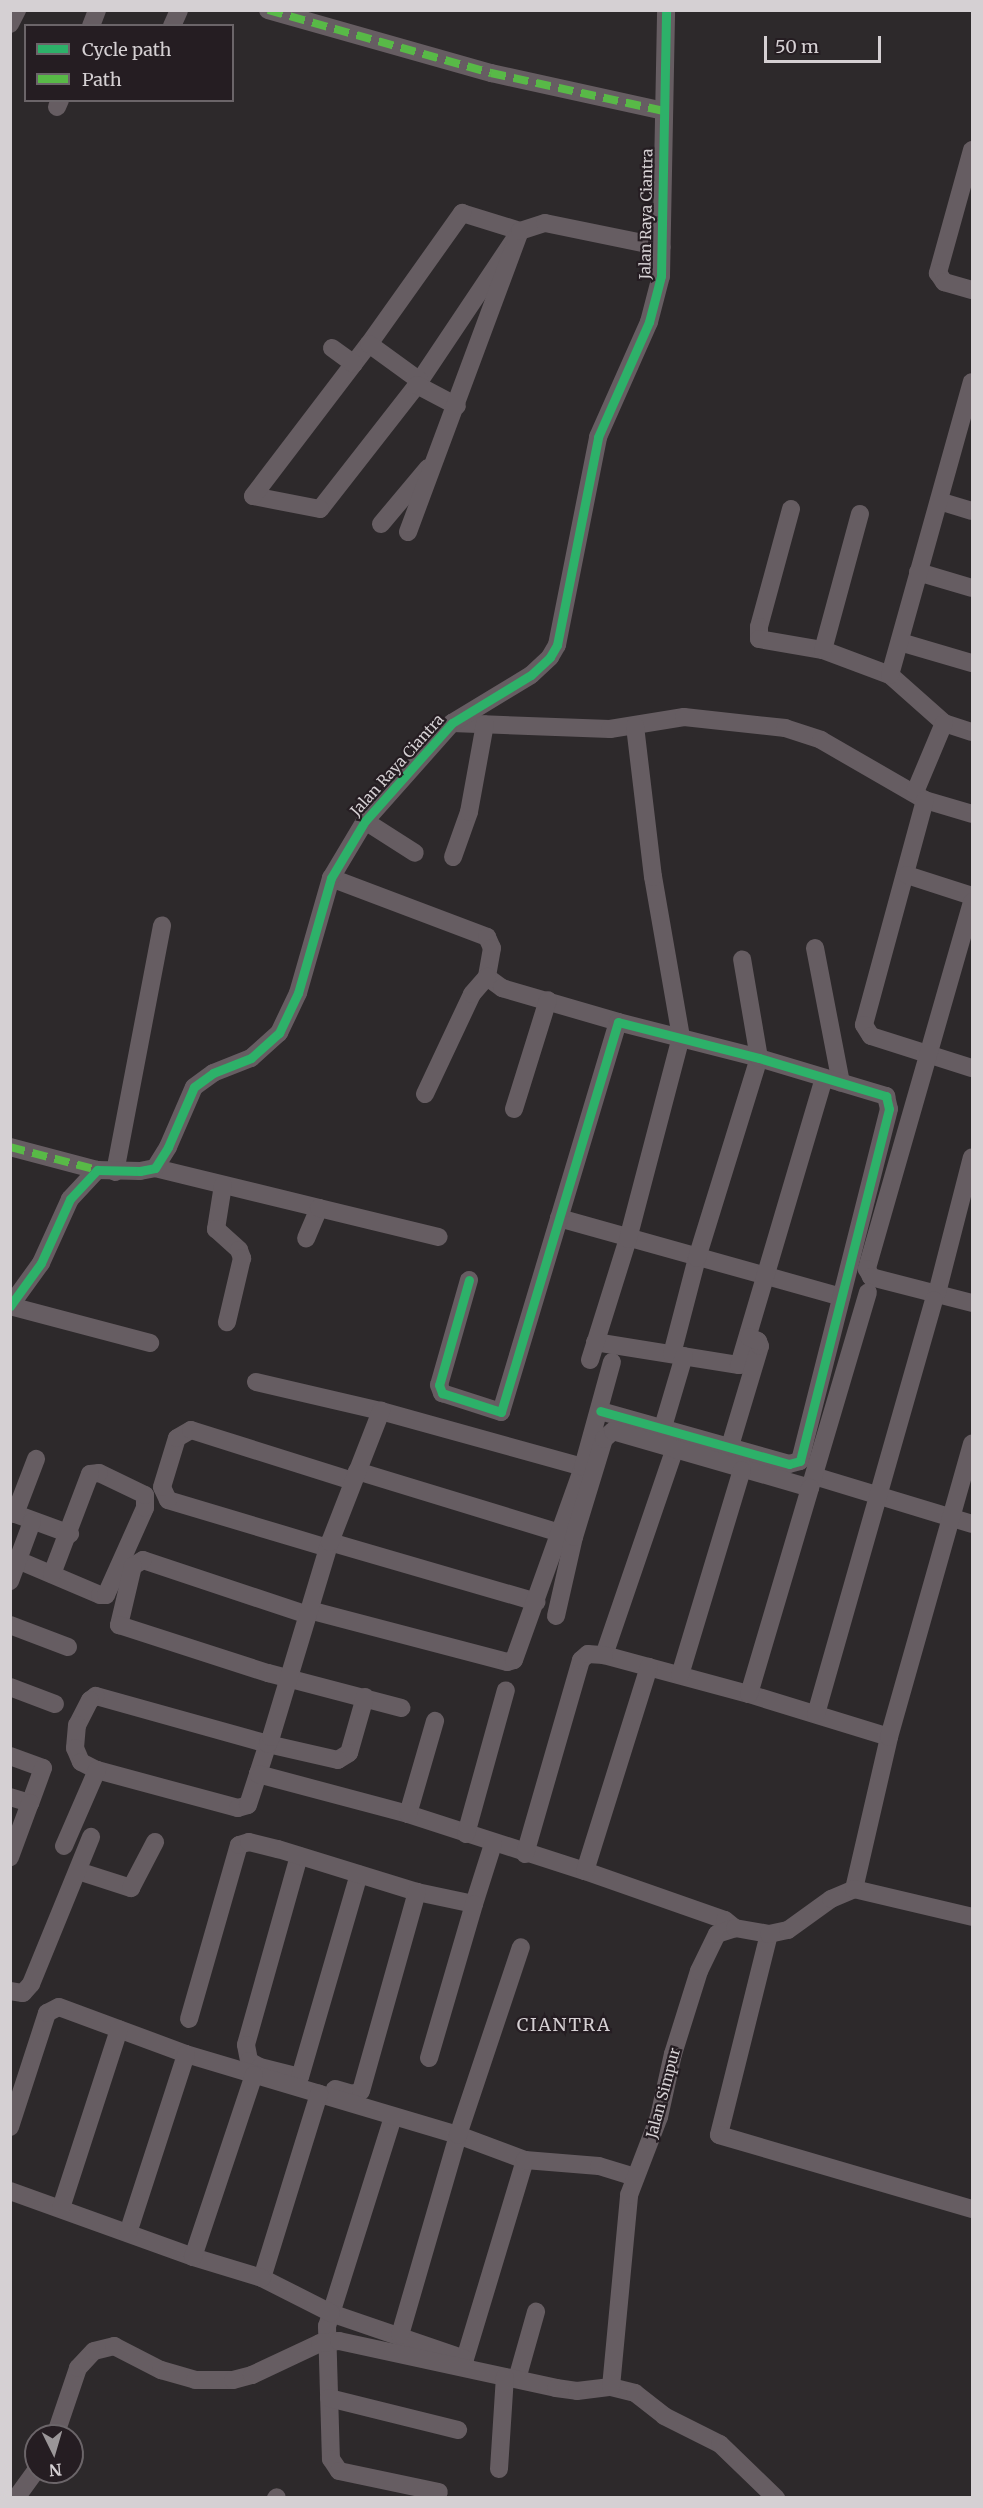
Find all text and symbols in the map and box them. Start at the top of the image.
legend [24,24,234,102]
scale bar [767,24,884,62]
text: 50 m [775,35,819,58]
text: Cycle path [82,38,171,61]
text: Path [82,68,122,91]
street label: Jalan Raya Ciantra [636,149,656,279]
street label: Jalan Raya Ciantra [347,710,447,820]
district label: CIANTRA [517,2014,611,2036]
street label: Jalan Simpur [642,2046,684,2140]
north arrow [24,2424,84,2484]
text: N [48,2459,63,2480]

